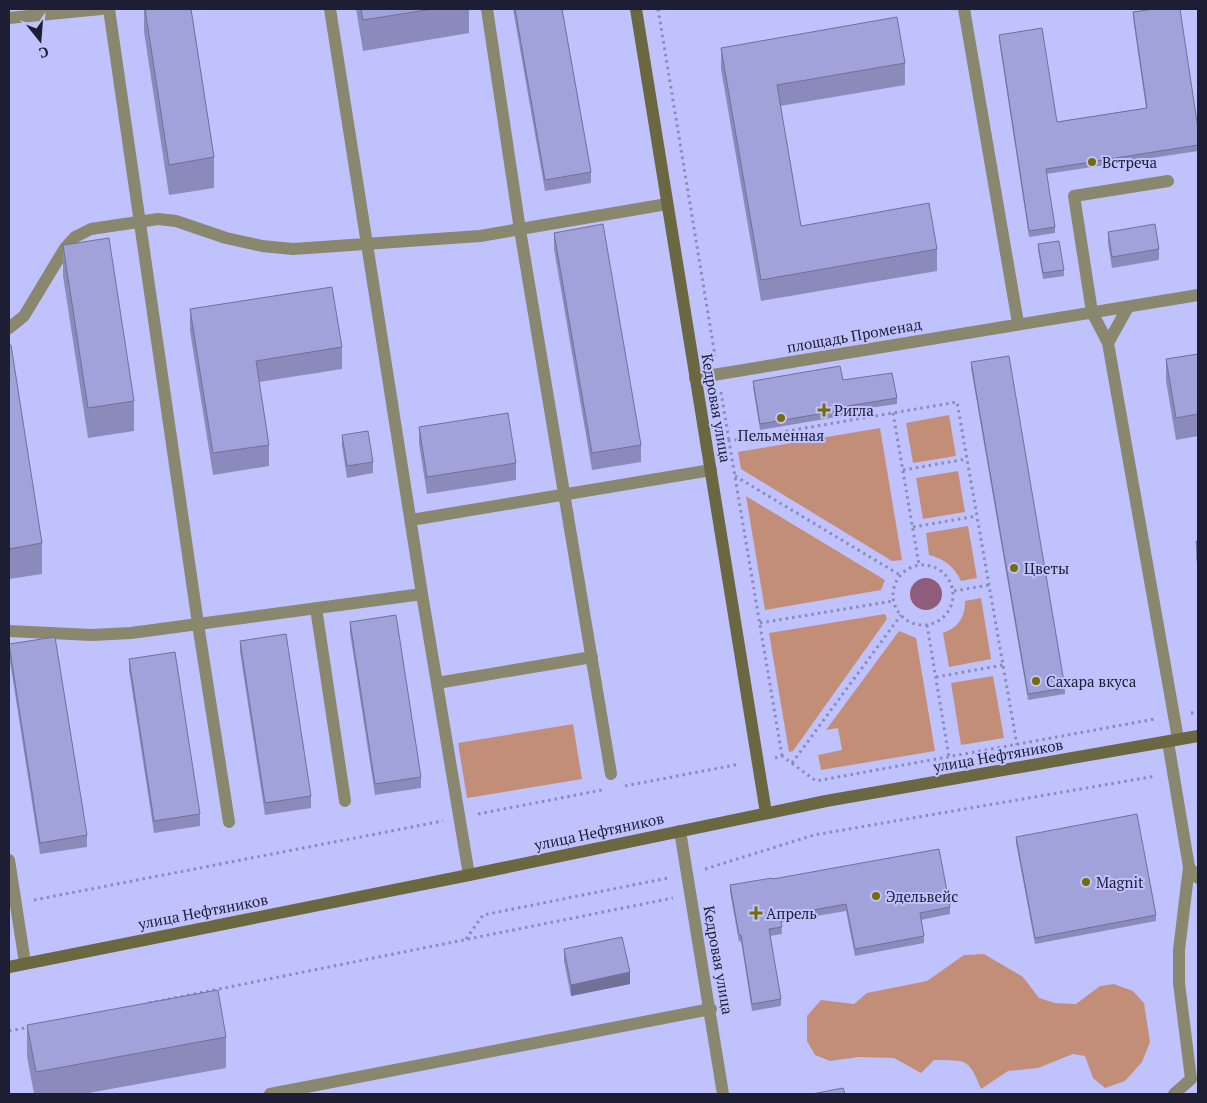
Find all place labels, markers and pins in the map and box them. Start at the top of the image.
place label: Встреча [1102,152,1158,172]
marker: Встреча [1086,156,1098,168]
place label: Ригла [834,400,874,420]
marker: Ригла [818,404,830,416]
marker: Пельменная [775,412,787,424]
place label: Пельменная [738,425,824,445]
place label: Цветы [1024,558,1069,578]
marker: Цветы [1008,562,1020,574]
place label: Сахара вкуса [1046,671,1137,691]
marker: Сахара вкуса [1030,675,1042,687]
place label: Magnit [1096,872,1144,892]
marker: Magnit [1080,876,1092,888]
place label: Эдельвейс [886,886,958,906]
marker: Эдельвейс [870,890,882,902]
place label: Апрель [766,903,817,923]
marker: Апрель [750,907,762,919]

